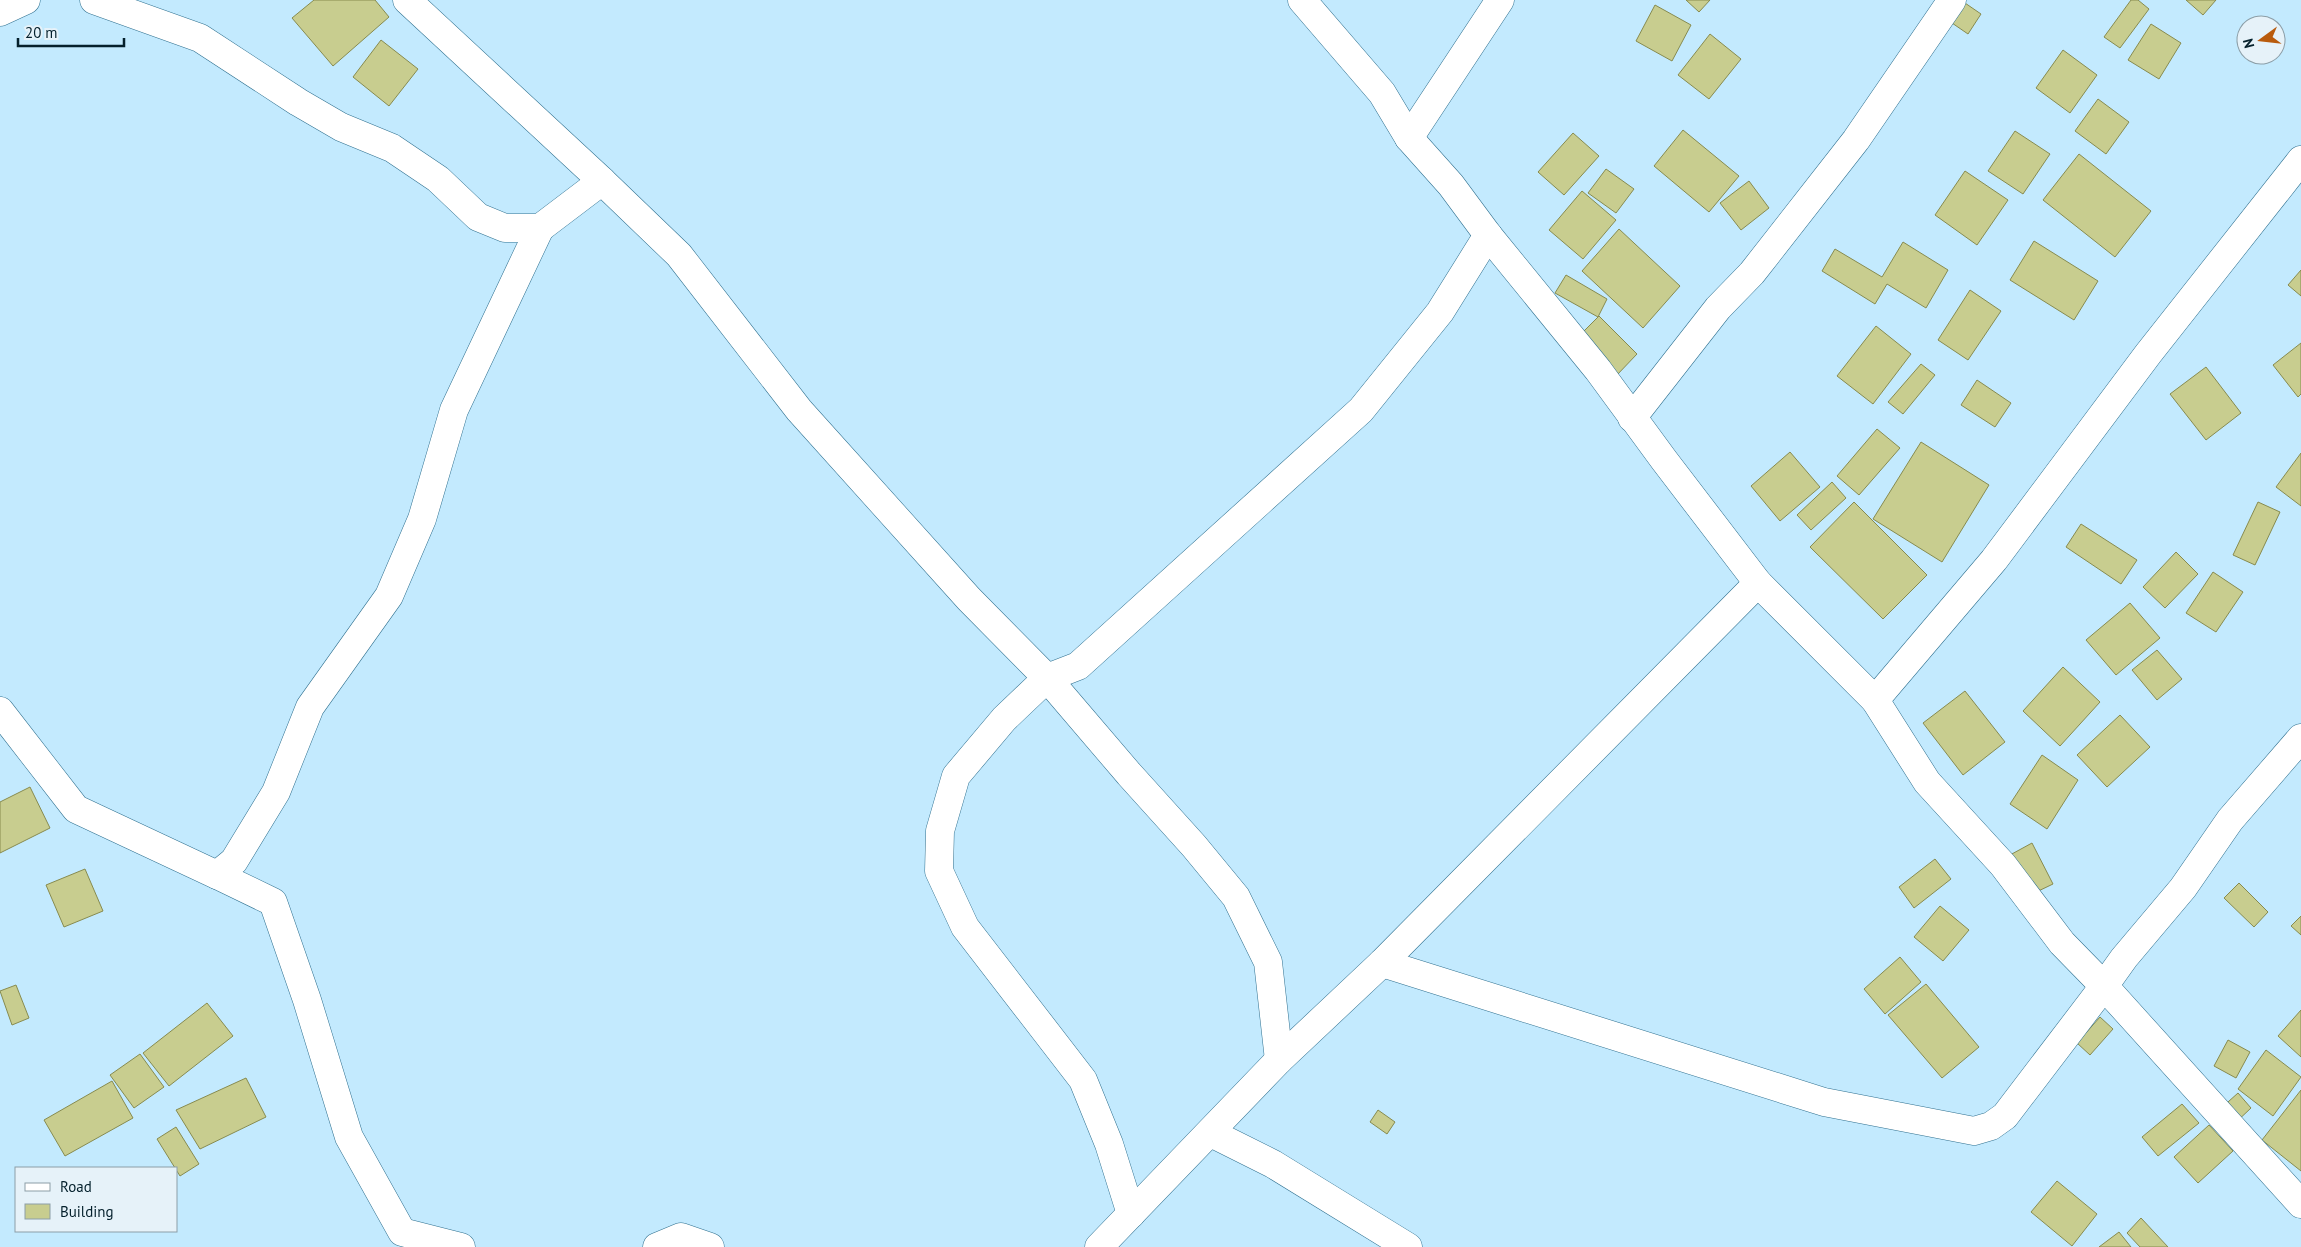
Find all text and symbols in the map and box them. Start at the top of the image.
scale bar [18,15,124,47]
north arrow [2236,15,2286,65]
text: 20 m [25,23,58,42]
text: N [2239,37,2258,50]
legend [15,1167,178,1232]
text: Road [60,1177,92,1196]
text: Building [60,1202,114,1221]

